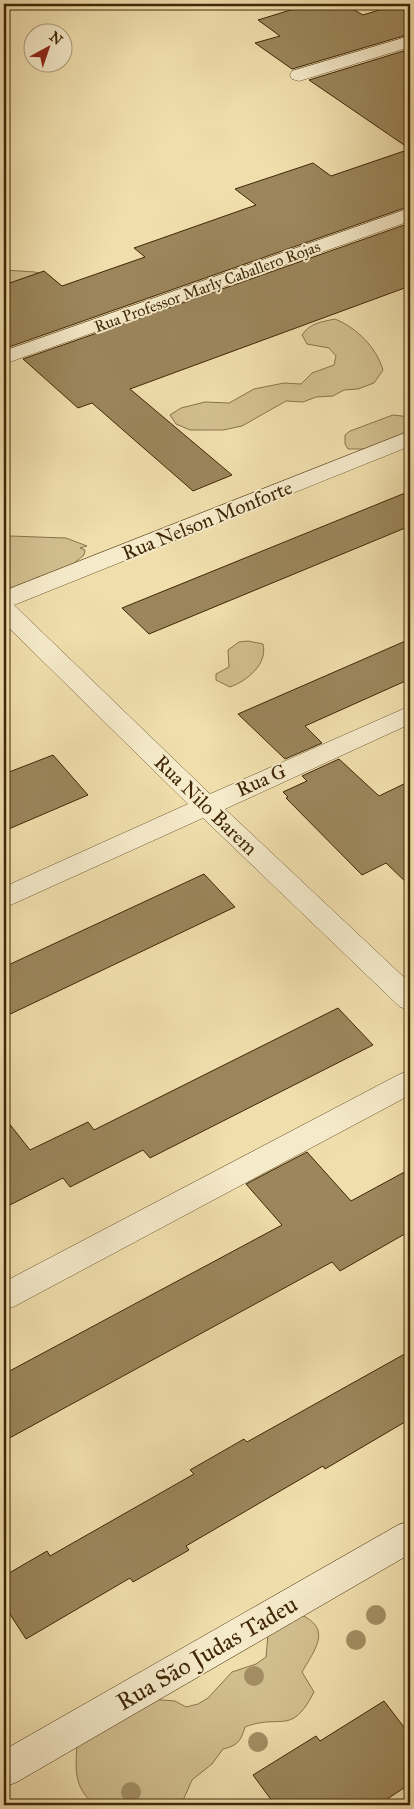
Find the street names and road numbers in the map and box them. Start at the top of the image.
street label: Rua Professor Marly Caballero Rojas [92,237,323,336]
street label: Rua Nelson Monforte [118,475,296,565]
street label: Rua Nilo Barem [150,750,263,860]
street label: Rua G [232,758,290,802]
street label: Rua São Judas Tadeu [111,1589,303,1717]

